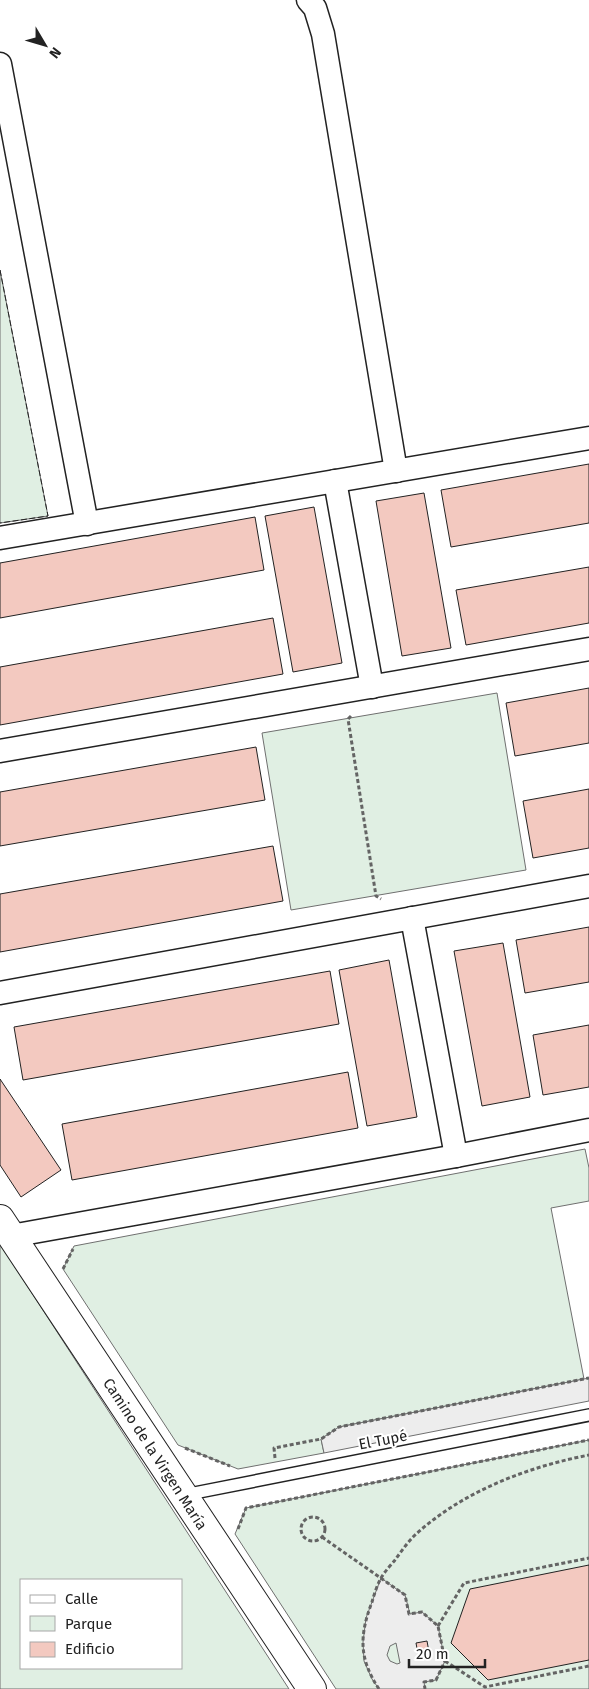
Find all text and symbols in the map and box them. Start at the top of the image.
north arrow [20,20,70,70]
text: N [45,44,64,62]
street label: Camino de la Virgen María [99,1375,211,1533]
street label: El Tupé [357,1426,409,1454]
legend [20,1579,182,1669]
text: Calle [65,1590,98,1608]
text: Parque [65,1615,112,1633]
scale bar [409,1636,485,1668]
text: Edificio [65,1640,115,1658]
text: 20 m [416,1645,449,1663]

